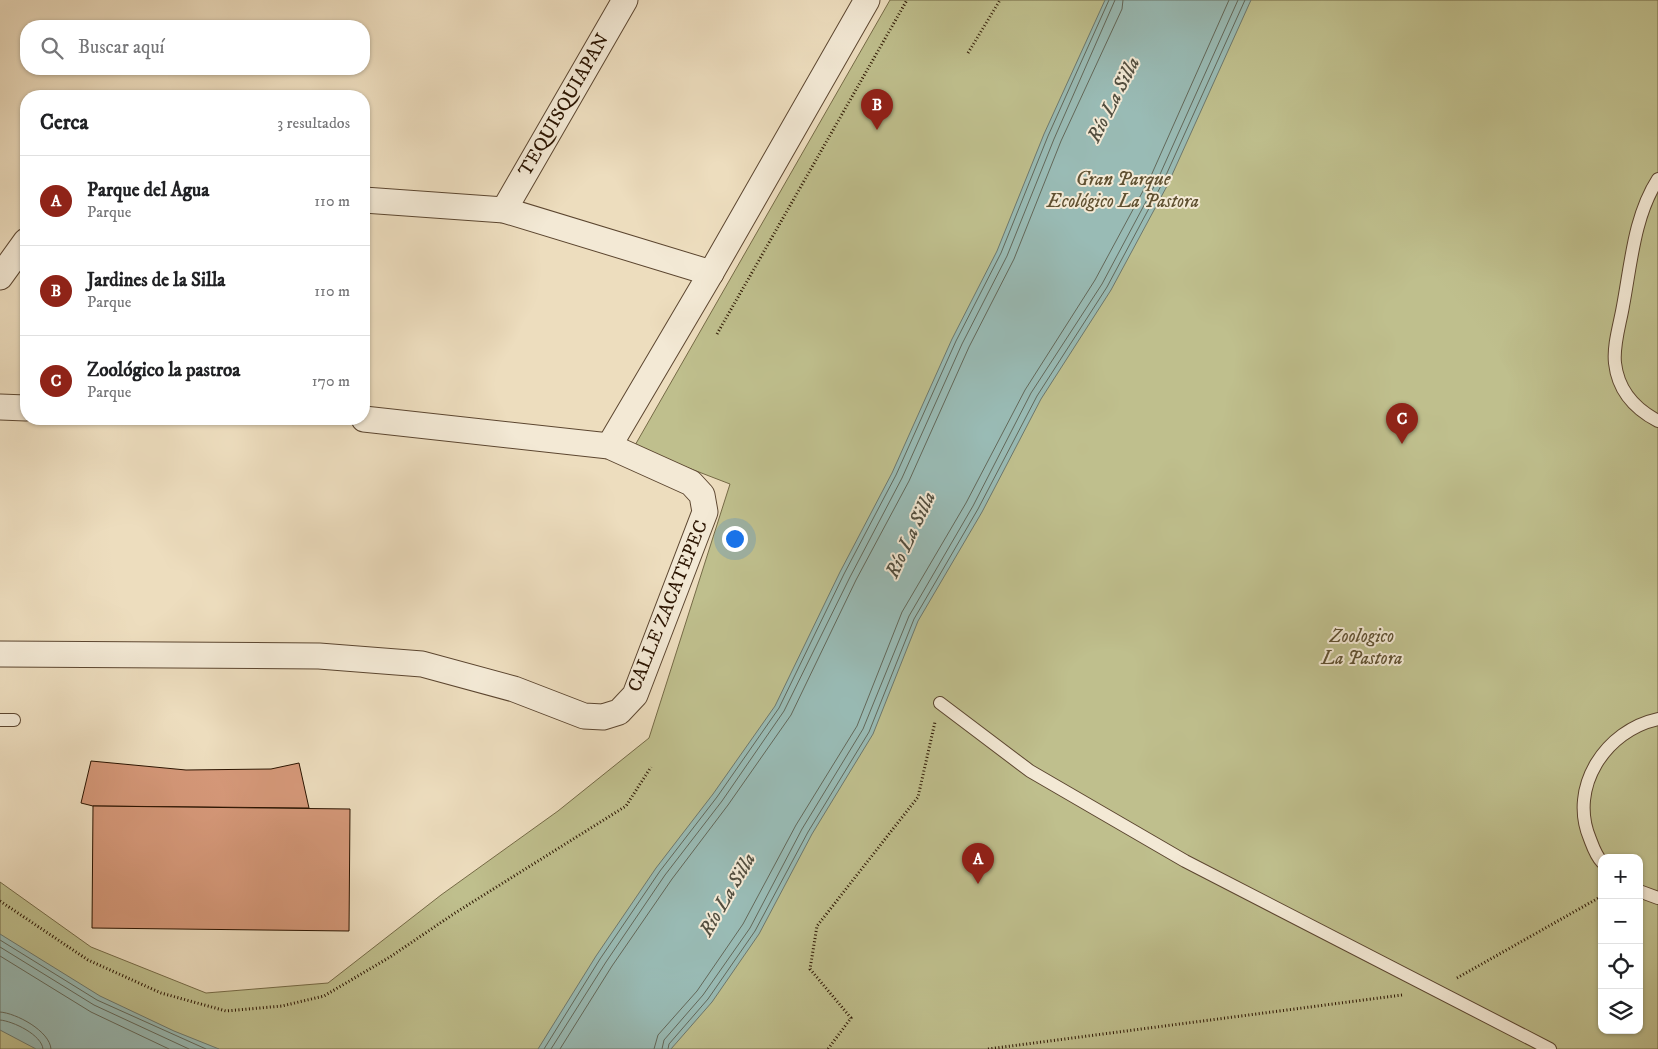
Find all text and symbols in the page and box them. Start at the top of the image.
search box [20,20,370,75]
street label: TEQUISQUIAPAN [514,29,614,181]
icon: search [38,34,66,62]
text: Buscar aquí [78,36,164,59]
water label: Río La Silla [1081,53,1146,148]
pin: B [861,89,893,130]
text: Cerca [40,110,88,136]
text: 3 resultados [277,113,350,133]
park label: Gran Parque Ecológico La Pastora [1046,168,1199,213]
text: Parque del Agua [87,179,209,202]
text: A [51,191,61,211]
text: 110 m [314,191,350,211]
text: Parque [87,202,131,222]
text: Jardines de la Silla [87,269,225,292]
text: B [51,281,61,301]
text: 110 m [314,281,350,301]
text: Parque [87,292,131,312]
text: Zoológico la pastroa [87,359,240,382]
text: C [51,371,61,391]
text: 170 m [312,371,350,391]
text: Parque [87,382,131,402]
pin: C [1386,403,1418,444]
water label: Río La Silla [880,488,942,583]
street label: CALLE ZACATEPEC [623,517,713,695]
your location [722,526,748,552]
park label: Zoologico La Pastora [1320,625,1403,670]
pin: A [962,843,994,884]
water label: Río La Silla [694,849,762,942]
map controls [1598,854,1643,1034]
button: + [1598,854,1643,899]
button: − [1598,899,1643,944]
button: locate [1598,944,1643,989]
button: layers [1598,989,1643,1034]

